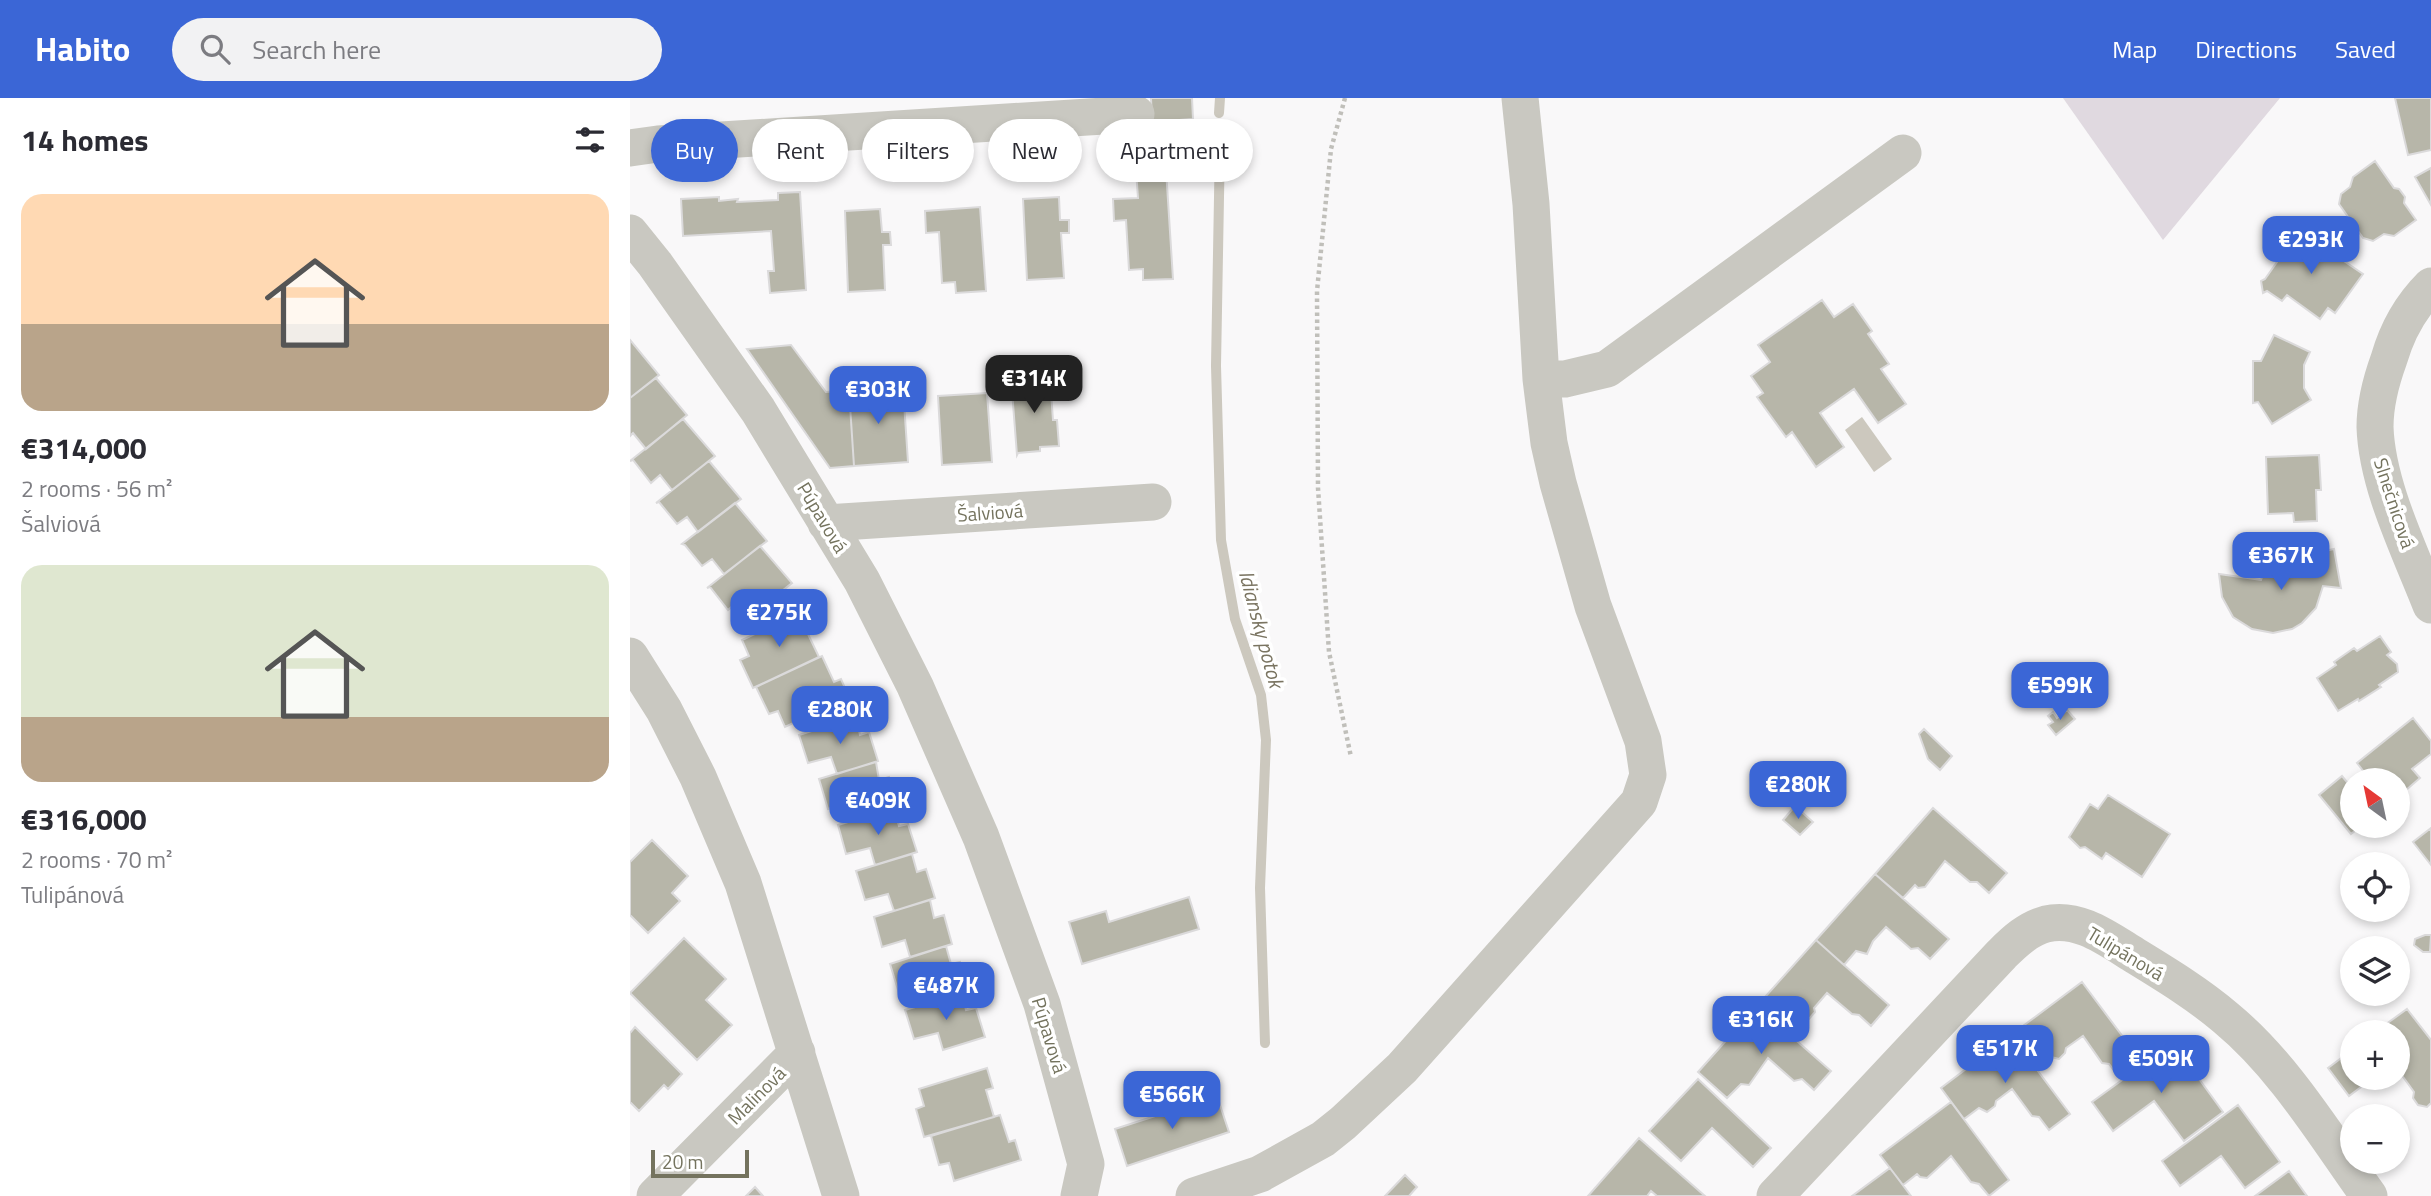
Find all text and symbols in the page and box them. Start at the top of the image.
search box [172,18,662,81]
text: Habito [35,24,130,74]
icon: search [196,30,234,68]
text: Search here [252,30,381,69]
text: Map [2112,31,2157,67]
text: Directions [2195,31,2297,67]
text: Saved [2335,31,2396,67]
text: 14 homes [21,117,148,163]
chip: Buy [651,119,738,182]
chip: Rent [752,119,848,182]
chip: Filters [862,119,974,182]
chip: New [988,119,1082,182]
chip: Apartment [1096,119,1253,182]
icon: filters [571,121,609,159]
pin: €293K [2262,216,2360,276]
text: €293K [2278,221,2344,256]
icon: home [252,240,378,366]
pin: €314K [985,356,1083,415]
text: €314K [1001,360,1067,395]
pin: €303K [829,366,927,426]
text: €303K [845,371,911,406]
text: €314,000 [21,425,147,471]
street label: Slnečnicová [2367,454,2423,552]
text: 2 rooms · 56 m² [21,471,172,506]
street label: Púpavová [790,476,856,558]
street label: Šalviová [956,495,1024,529]
text: Šalviová [21,506,101,541]
pin: €367K [2232,532,2330,592]
text: €367K [2248,537,2314,572]
water label: Idiansky potok [1231,567,1294,694]
pin: €275K [730,589,828,649]
text: €275K [746,594,812,629]
icon: home [252,611,378,737]
pin: €599K [2011,662,2109,722]
text: €599K [2027,667,2093,702]
pin: €280K [791,686,889,746]
text: €280K [807,691,873,726]
pin: €280K [1749,762,1847,821]
text: €280K [1765,766,1831,801]
north arrow [2340,768,2410,838]
map controls [2340,768,2410,1174]
pin: €409K [829,778,927,837]
text: €409K [845,782,911,817]
text: €316,000 [21,796,147,842]
text: 2 rooms · 70 m² [21,842,172,877]
button: locate [2340,852,2410,922]
text: Tulipánová [21,877,124,912]
street label: Tulipánová [2082,919,2170,988]
button: layers [2340,936,2410,1006]
pin: €487K [897,962,995,1022]
text: €487K [913,967,979,1002]
street label: Púpavová [1025,993,1075,1077]
pin: €316K [1712,996,1810,1056]
text: €316K [1728,1001,1794,1036]
button: + [2340,1020,2410,1090]
pin: €517K [1956,1026,2054,1085]
text: €517K [1972,1030,2038,1065]
pin: €509K [2112,1035,2210,1095]
text: €509K [2128,1040,2194,1075]
street label: Malinová [720,1059,792,1131]
pin: €566K [1123,1072,1221,1131]
text: €566K [1139,1076,1205,1111]
button: − [2340,1104,2410,1174]
scale bar [651,1147,749,1179]
text: 20 m [662,1147,703,1176]

